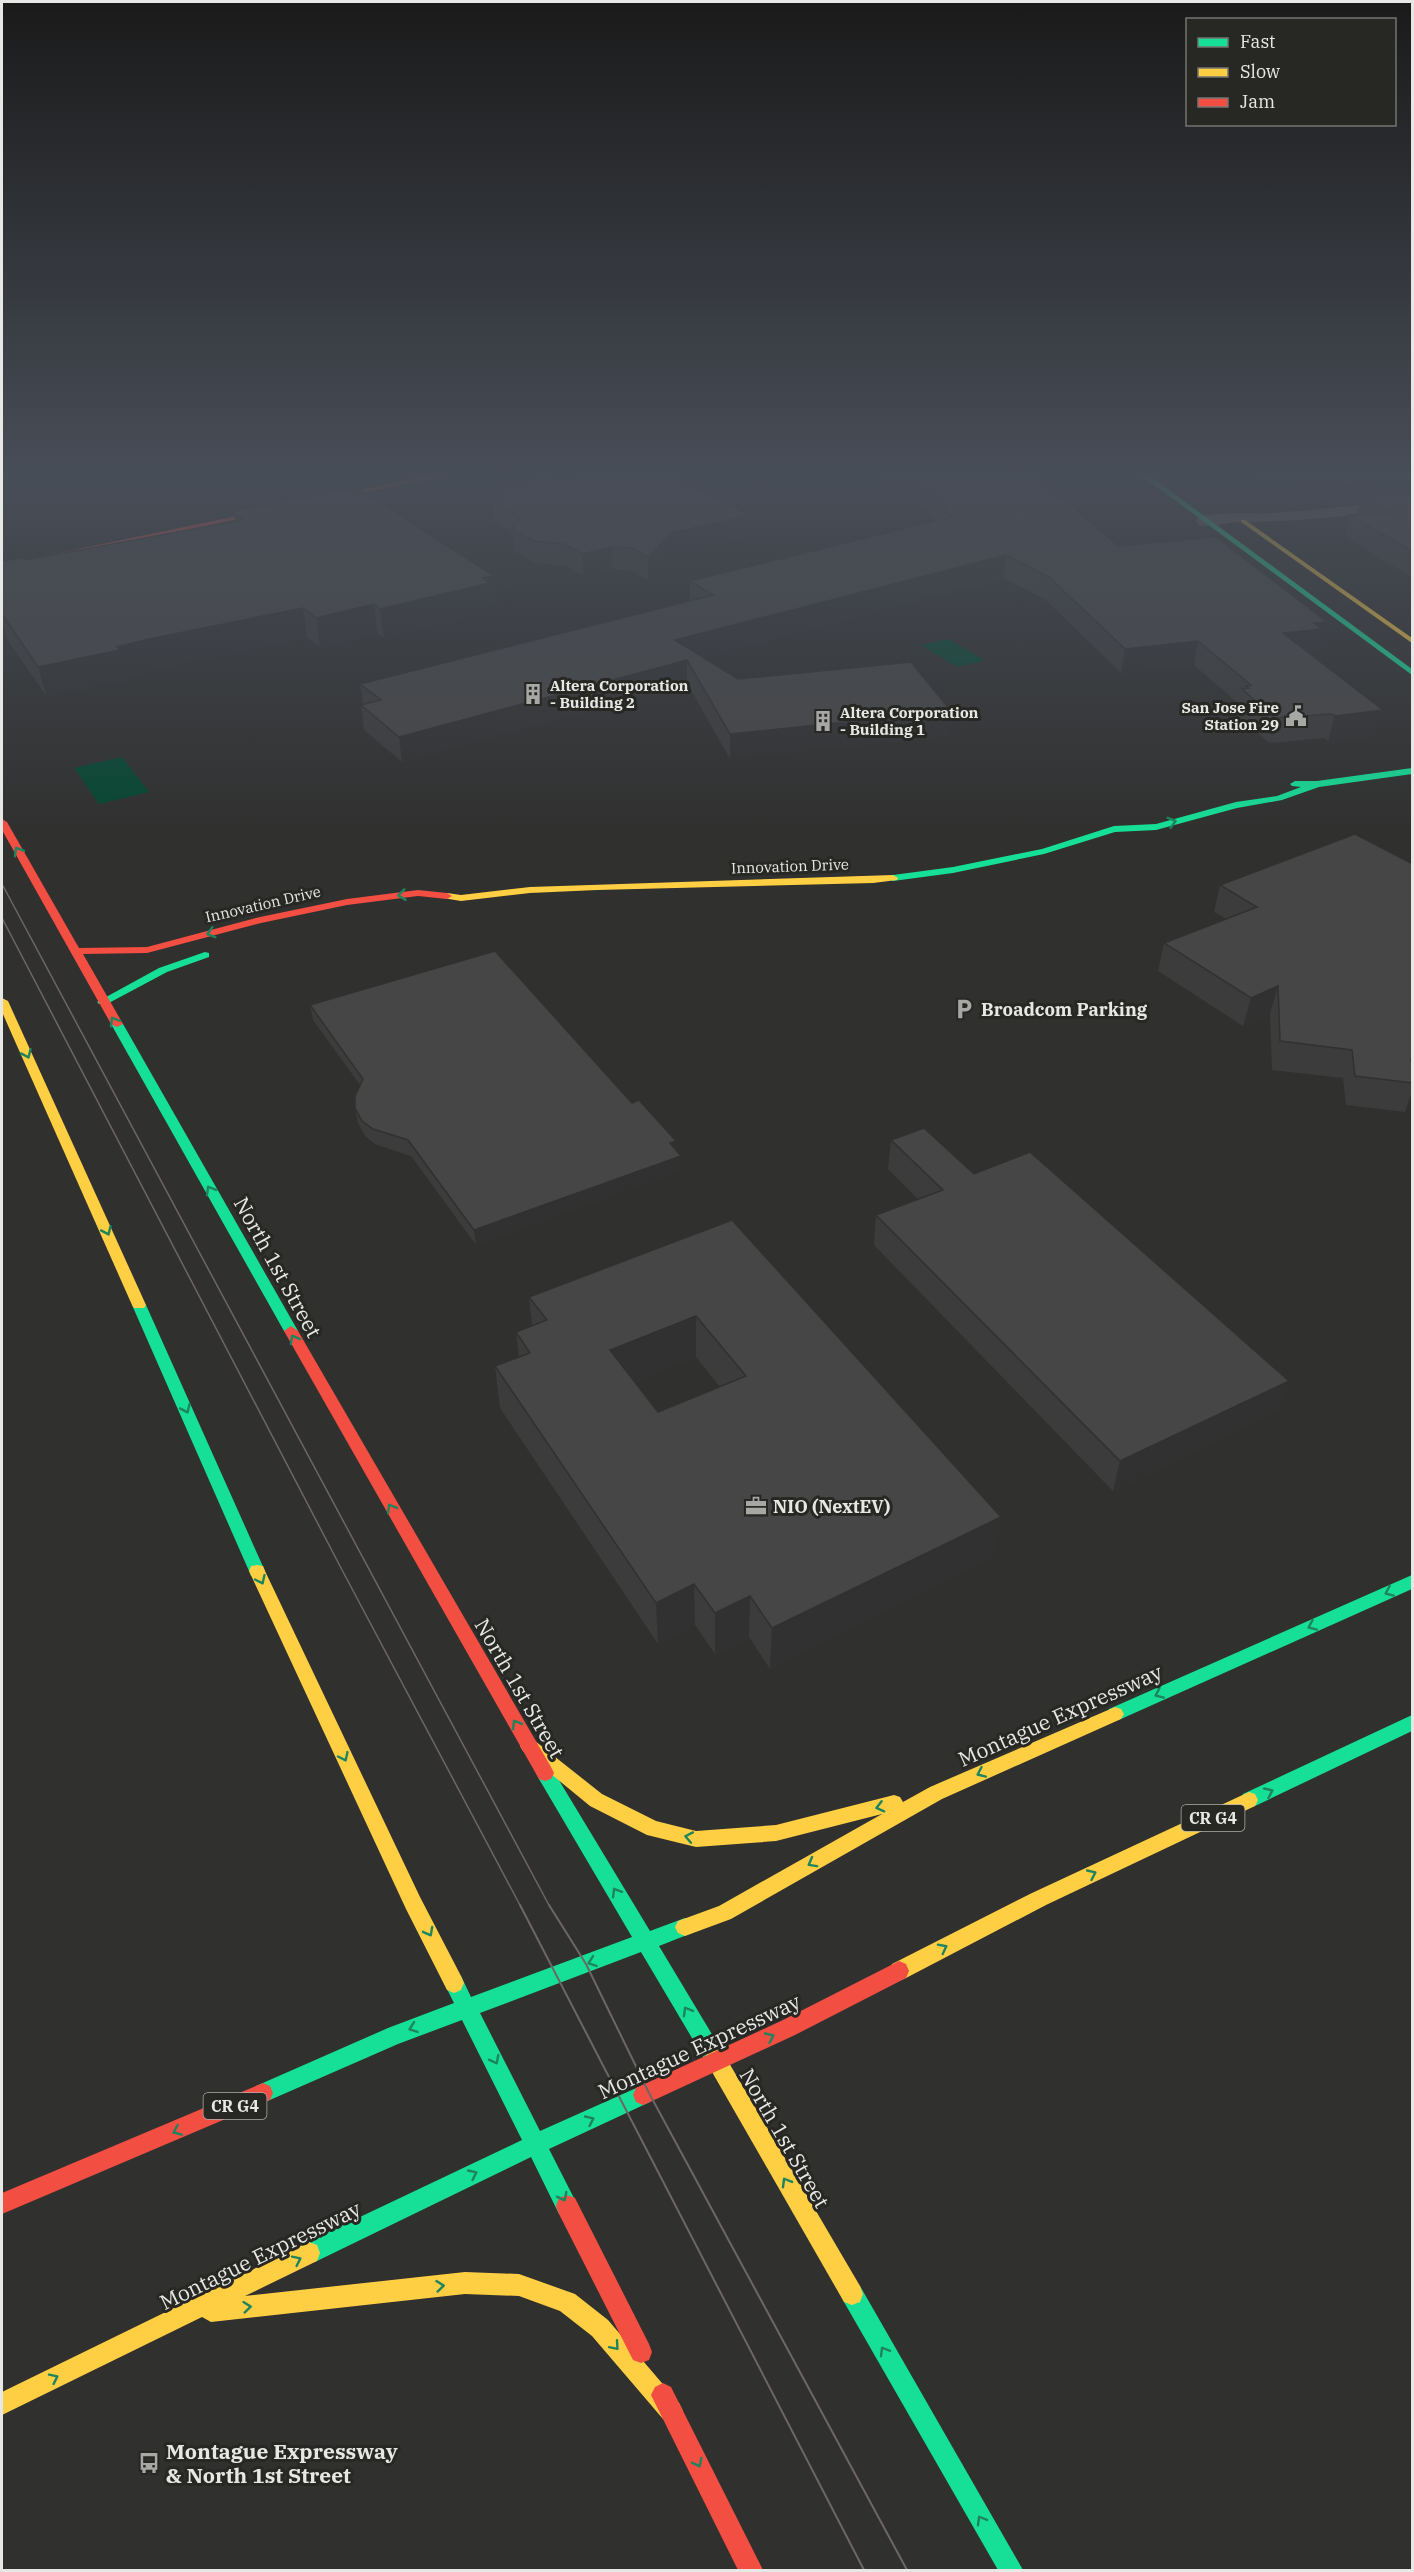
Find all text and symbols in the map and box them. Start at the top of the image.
legend [1186,18,1396,126]
text: Fast [1240,30,1275,53]
text: Slow [1240,60,1280,83]
text: Jam [1240,90,1275,113]
place label: Altera Corporation - Building 2 [550,676,689,712]
building icon: Altera Corporation - Building 2 [521,682,545,706]
place label: San Jose Fire Station 29 [1182,698,1279,734]
place label: Altera Corporation - Building 1 [840,703,979,739]
public building icon: San Jose Fire Station 29 [1284,704,1308,728]
building icon: Altera Corporation - Building 1 [811,709,835,733]
one-way arrow [1166,817,1177,829]
one-way arrow [14,847,25,857]
street label: Innovation Drive [731,854,849,878]
street label: Innovation Drive [203,881,323,927]
one-way arrow [398,889,407,901]
one-way arrow [207,926,217,938]
parking icon: Broadcom Parking [952,997,976,1021]
place label: Broadcom Parking [981,998,1148,1021]
one-way arrow [110,1017,121,1027]
one-way arrow [19,1047,31,1058]
one-way arrow [206,1186,217,1197]
street label: North 1st Street [228,1192,328,1342]
one-way arrow [100,1225,112,1236]
one-way arrow [290,1335,301,1345]
one-way arrow [179,1403,191,1414]
office icon: NIO (NextEV) [744,1494,768,1518]
place label: NIO (NextEV) [773,1495,890,1518]
one-way arrow [387,1504,399,1514]
one-way arrow [254,1574,266,1585]
one-way arrow [1384,1585,1395,1597]
street label: North 1st Street [469,1613,571,1763]
one-way arrow [1307,1619,1318,1631]
street label: Montague Expressway [954,1657,1167,1773]
one-way arrow [1154,1687,1165,1699]
one-way arrow [512,1720,524,1730]
one-way arrow [337,1750,349,1761]
one-way arrow [976,1766,987,1778]
one-way arrow [1262,1788,1273,1800]
one-way arrow [875,1800,886,1812]
road number: CR G4 [1182,1805,1244,1831]
one-way arrow [684,1831,694,1844]
one-way arrow [808,1855,819,1867]
one-way arrow [1085,1870,1096,1882]
one-way arrow [612,1888,624,1898]
one-way arrow [422,1926,433,1937]
one-way arrow [937,1944,948,1955]
one-way arrow [587,1955,598,1967]
street label: Montague Expressway [593,1986,806,2105]
one-way arrow [683,2007,694,2017]
one-way arrow [409,2021,419,2034]
one-way arrow [763,2032,774,2044]
one-way arrow [487,2054,499,2065]
street label: North 1st Street [734,2063,836,2213]
road number: CR G4 [204,2093,266,2119]
one-way arrow [584,2116,595,2128]
one-way arrow [172,2124,183,2136]
one-way arrow [466,2170,477,2182]
one-way arrow [782,2178,794,2188]
one-way arrow [556,2191,567,2201]
street label: Montague Expressway [155,2194,366,2316]
one-way arrow [291,2256,302,2268]
one-way arrow [436,2280,445,2293]
one-way arrow [242,2302,251,2314]
one-way arrow [608,2339,619,2350]
one-way arrow [880,2347,891,2357]
one-way arrow [48,2374,59,2386]
place label: Montague Expressway & North 1st Street [166,2437,398,2489]
bus stop icon: Montague Expressway & North 1st Street [137,2451,161,2475]
one-way arrow [690,2457,702,2468]
one-way arrow [977,2516,989,2526]

